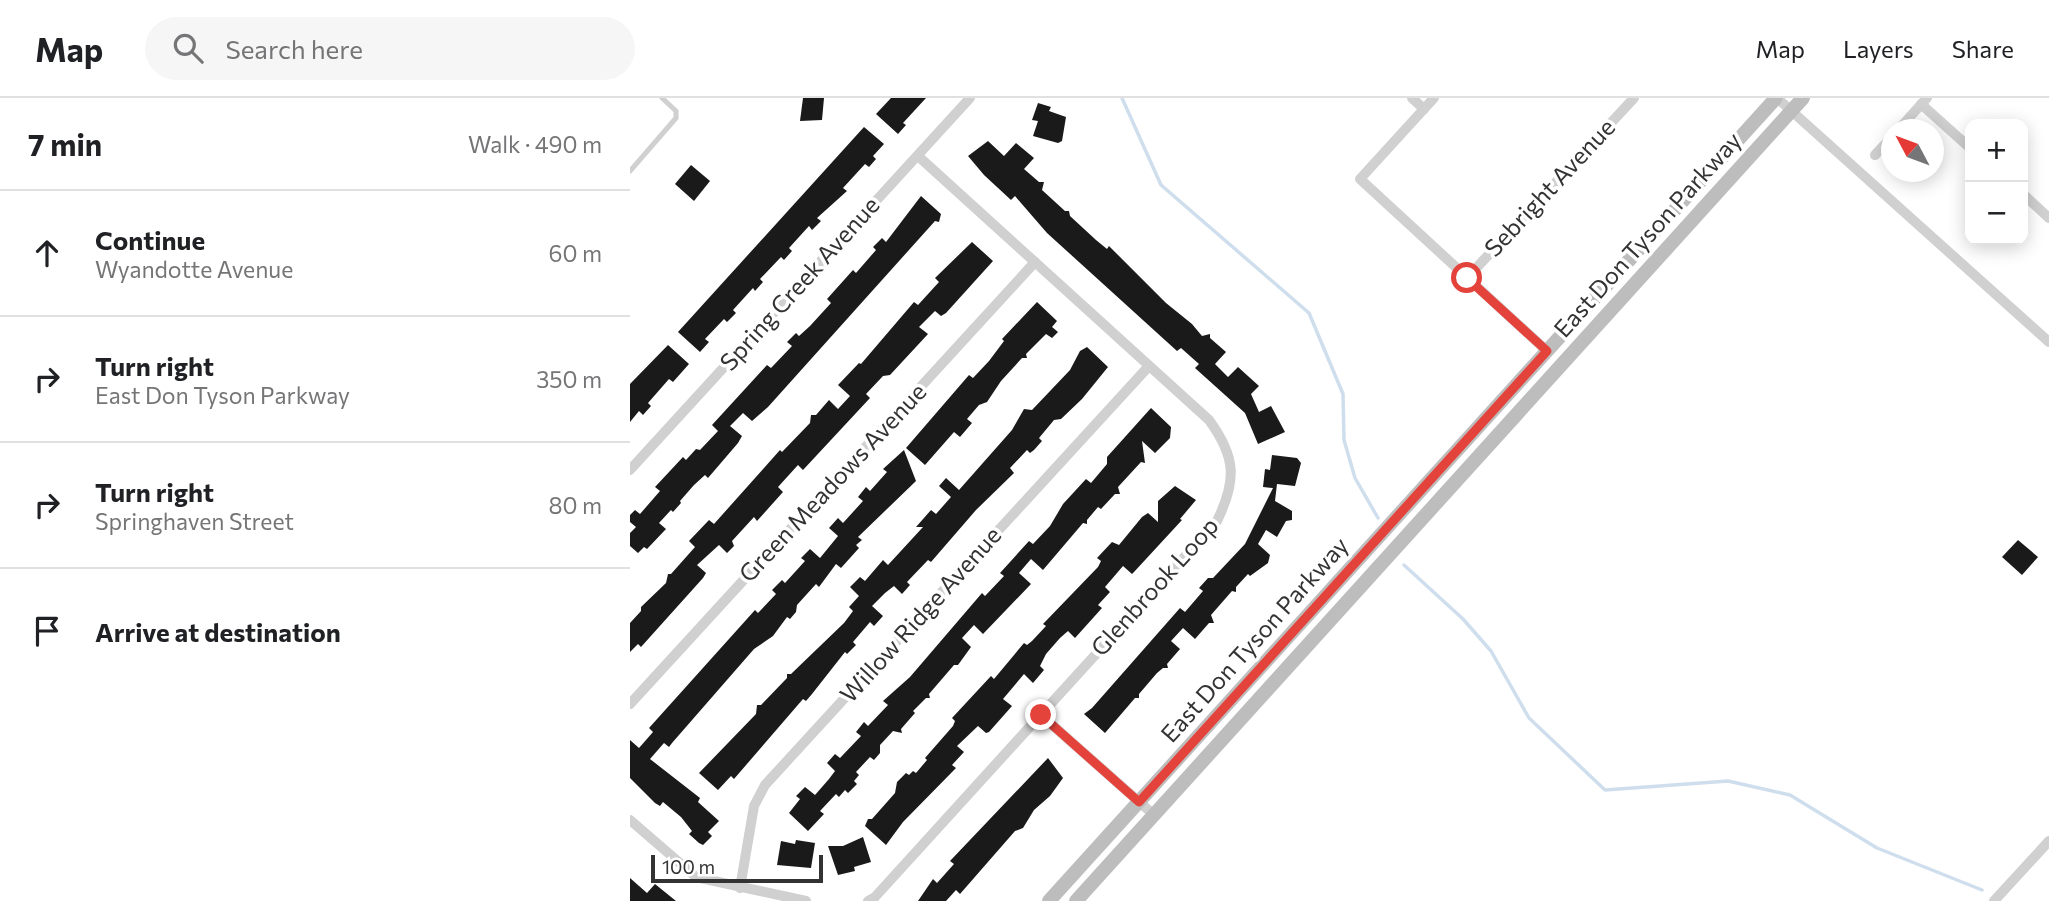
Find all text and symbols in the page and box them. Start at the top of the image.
search box [145,17,635,80]
text: Map [35,28,103,69]
icon: search [169,29,207,67]
text: Search here [225,33,363,64]
text: Map [1756,34,1805,63]
text: Layers [1843,34,1914,63]
text: Share [1952,34,2014,63]
street label: Sebright Avenue [1478,112,1620,262]
north arrow [1881,119,1944,182]
map controls [1965,119,2028,245]
button: + [1965,119,2028,182]
text: 7 min [28,125,102,162]
street label: East Don Tyson Parkway [1547,125,1747,343]
text: Walk · 490 m [468,130,602,158]
button: − [1965,182,2028,245]
street label: Spring Creek Avenue [713,190,885,376]
text: Continue [95,224,205,255]
icon: ahead [28,234,66,272]
text: 60 m [549,239,602,267]
text: Wyandotte Avenue [95,255,293,283]
route start [1451,262,1482,293]
text: Turn right [95,350,214,381]
icon: right [28,360,66,398]
text: 350 m [536,365,602,393]
street label: Green Meadows Avenue [732,377,932,587]
text: East Don Tyson Parkway [95,381,350,409]
text: Turn right [95,476,214,507]
icon: right [28,486,66,524]
text: 80 m [549,491,602,519]
text: Springhaven Street [95,507,294,535]
street label: Glenbrook Loop [1084,511,1224,661]
street label: Willow Ridge Avenue [833,520,1007,708]
street label: East Don Tyson Parkway [1154,530,1354,748]
icon: arrive [28,612,66,650]
text: Arrive at destination [95,616,341,647]
route end [1025,699,1056,730]
scale bar [651,852,822,884]
text: 100 m [662,855,715,878]

